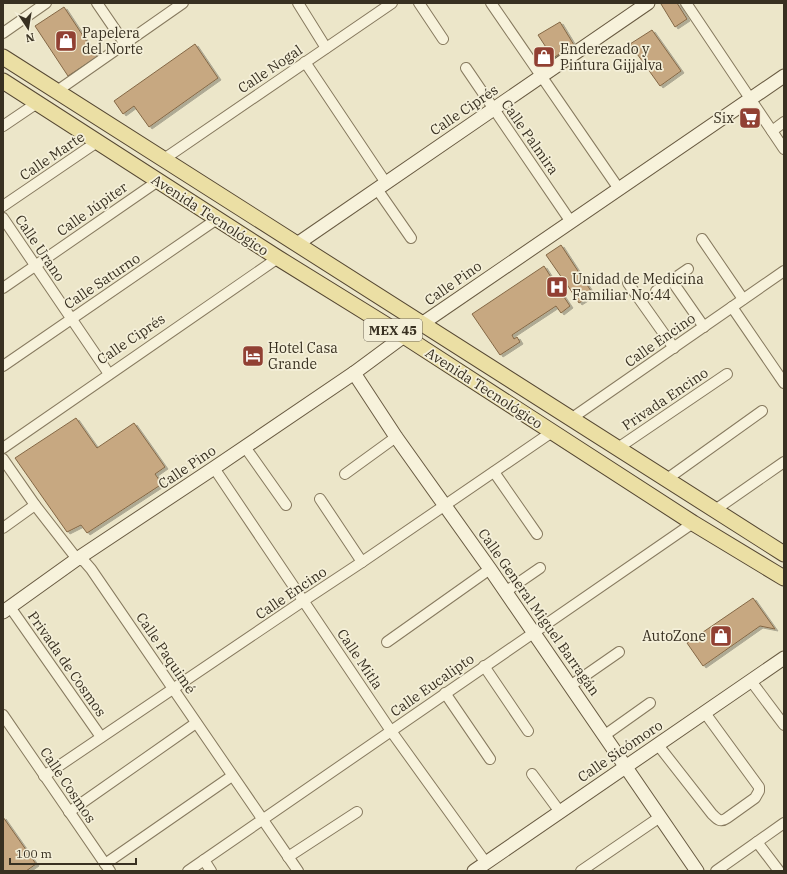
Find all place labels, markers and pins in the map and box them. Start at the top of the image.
place label: Papelera del Norte [82,24,143,58]
shop icon: Papelera del Norte [53,28,79,54]
place label: Enderezado y Pintura Gijjalva [560,40,663,74]
shop icon: Enderezado y Pintura Gijjalva [531,44,557,70]
supermarket icon: Six [737,105,763,131]
place label: Six [714,109,734,127]
place label: Unidad de Medicina Familiar No:44 [572,270,704,304]
hospital icon: Unidad de Medicina Familiar No:44 [544,274,570,300]
place label: Hotel Casa Grande [268,339,338,373]
hotel icon: Hotel Casa Grande [240,343,266,369]
shop icon: AutoZone [708,623,734,649]
place label: AutoZone [642,627,706,645]

